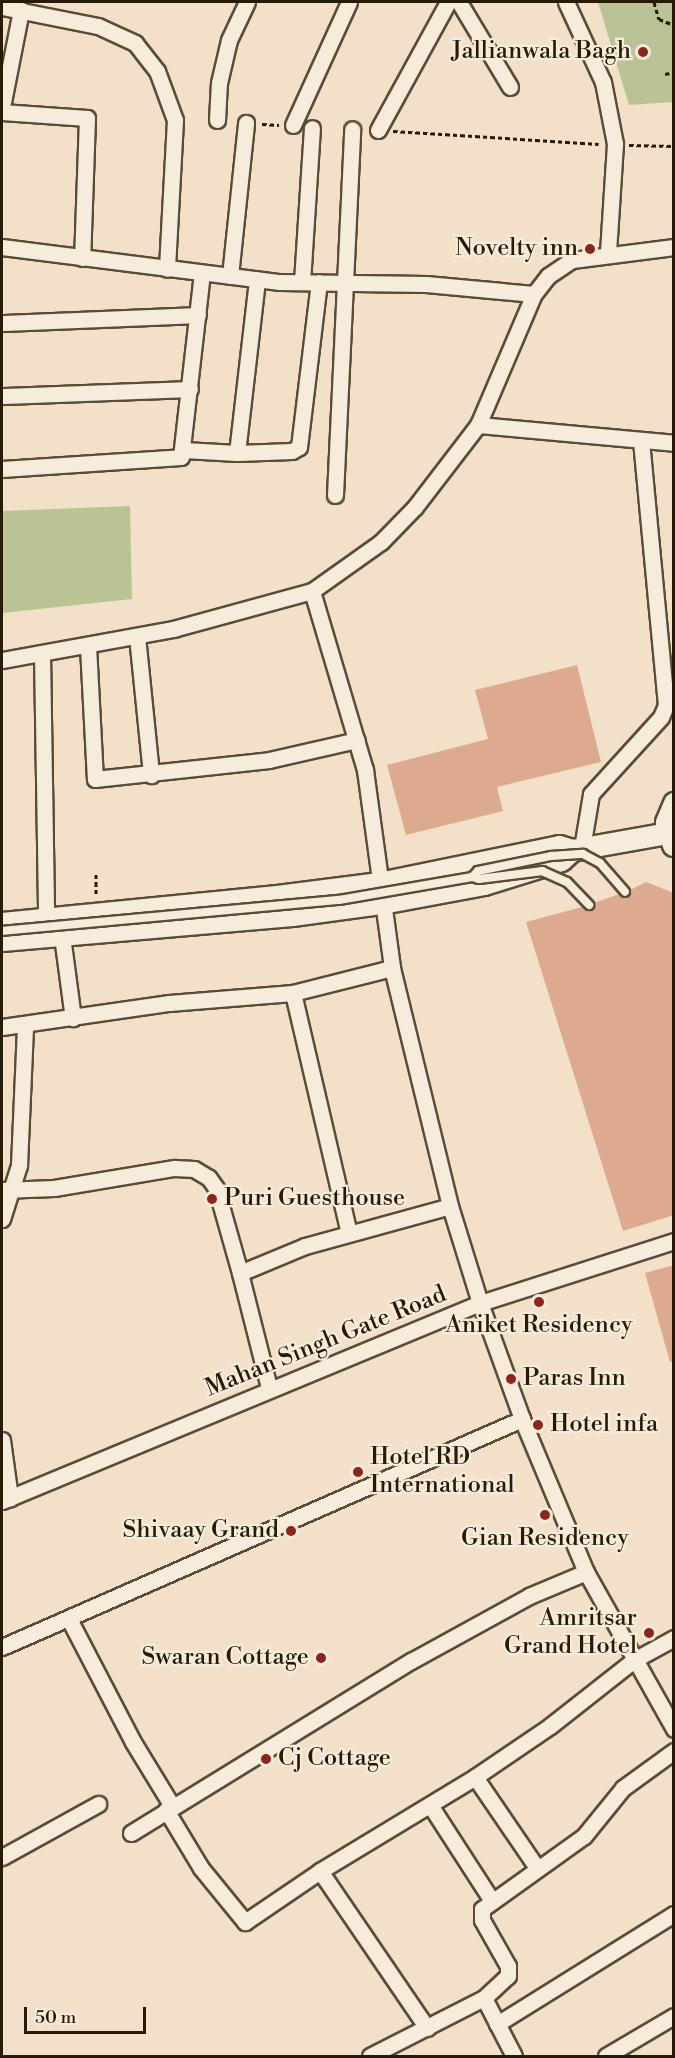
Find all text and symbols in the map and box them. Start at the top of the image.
place label: Jallianwala Bagh [451,38,631,66]
marker: Jallianwala Bagh [636,45,650,59]
place label: Novelty inn [455,235,578,263]
marker: Novelty inn [583,242,597,256]
place label: Puri Guesthouse [224,1185,405,1213]
marker: Puri Guesthouse [205,1192,219,1206]
street label: Mahan Singh Gate Road [201,1280,451,1404]
marker: Aniket Residency [532,1295,546,1309]
place label: Aniket Residency [445,1312,633,1340]
place label: Paras Inn [523,1365,626,1393]
marker: Paras Inn [504,1372,518,1386]
place label: Hotel infa [550,1411,658,1439]
marker: Hotel infa [531,1418,545,1432]
place label: Hotel RD International [370,1444,514,1500]
marker: Hotel RD International [351,1465,365,1479]
marker: Gian Residency [538,1508,552,1522]
place label: Shivaay Grand [122,1517,279,1545]
marker: Shivaay Grand [284,1524,298,1538]
place label: Gian Residency [461,1525,629,1553]
place label: Amritsar Grand Hotel [504,1605,637,1661]
marker: Amritsar Grand Hotel [642,1626,656,1640]
place label: Swaran Cottage [141,1644,309,1672]
marker: Swaran Cottage [314,1651,328,1665]
place label: Cj Cottage [278,1745,391,1773]
marker: Cj Cottage [259,1752,273,1766]
scale bar [27,1995,148,2033]
text: 50 m [35,2006,76,2029]

